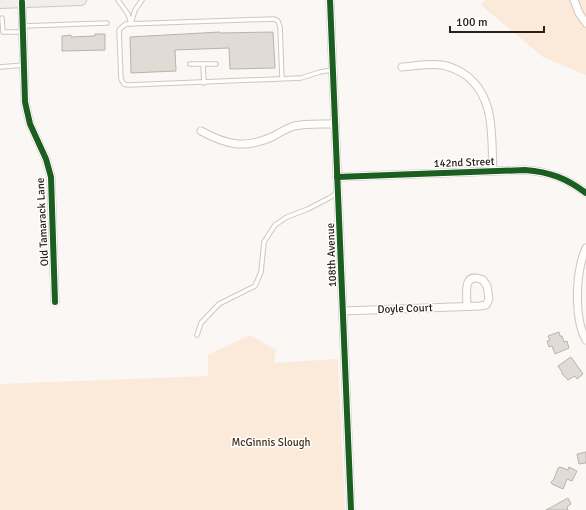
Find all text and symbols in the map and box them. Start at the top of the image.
scale bar [450,8,544,34]
text: 100 m [456,15,488,30]
street label: 142nd Street [433,155,495,170]
street label: Old Tamarack Lane [34,177,51,267]
street label: 108th Avenue [324,223,339,287]
street label: Doyle Court [377,301,433,316]
park label: McGinnis Slough [231,436,311,449]

